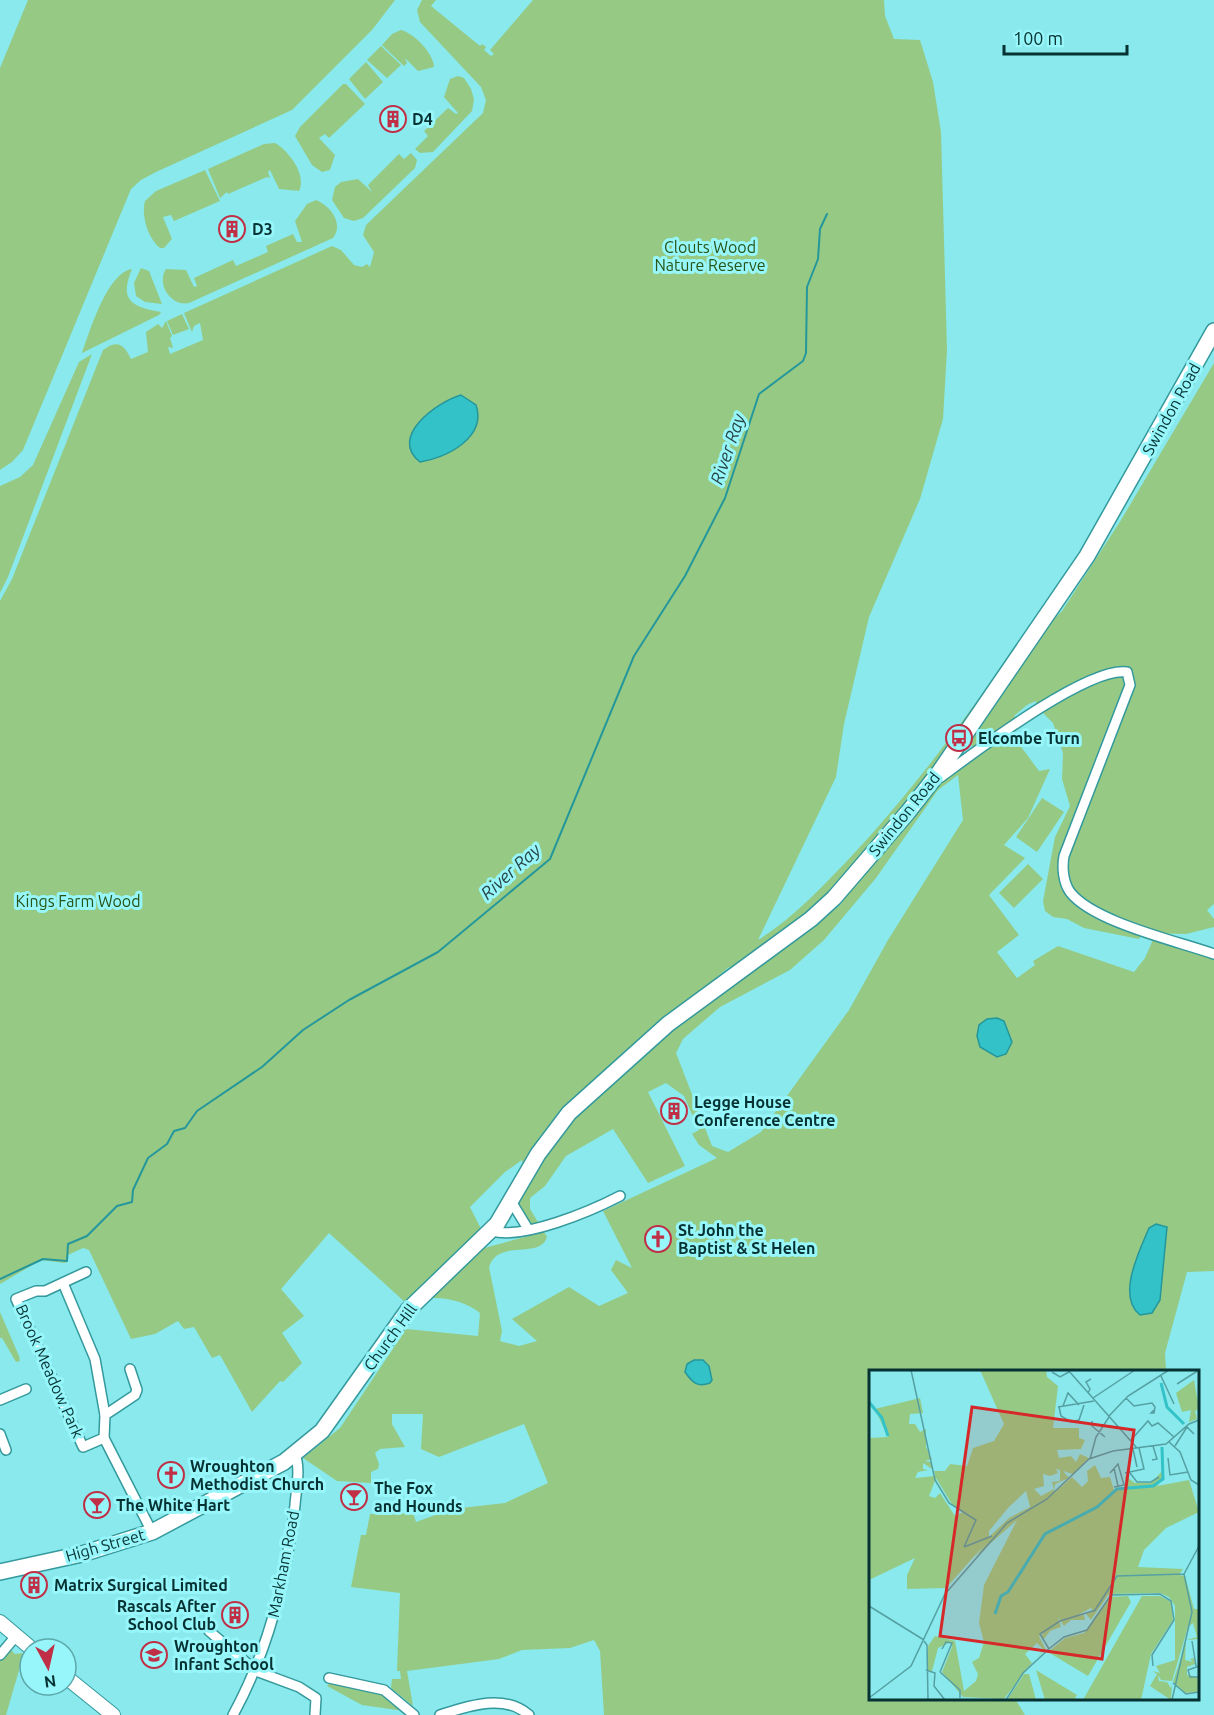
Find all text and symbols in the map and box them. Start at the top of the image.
scale bar [1004,18,1127,56]
text: 100 m [1013,28,1063,48]
building icon: D4 [378,104,408,134]
place label: D4 [412,110,433,128]
building icon: D3 [217,214,247,244]
place label: D3 [252,220,273,238]
park label: Clouts Wood Nature Reserve [654,238,766,274]
street label: Swindon Road [1138,360,1204,458]
water label: River Ray [706,411,749,487]
bus stop icon: Elcombe Turn [944,723,974,753]
place label: Elcombe Turn [978,729,1080,747]
street label: Swindon Road [865,769,943,859]
water label: River Ray [476,839,544,903]
park label: Kings Farm Wood [15,892,141,910]
place label: Legge House Conference Centre [694,1093,836,1129]
building icon: Legge House Conference Centre [659,1096,689,1126]
place label: St John the Baptist & St Helen [678,1221,815,1257]
church icon: St John the Baptist & St Helen [643,1224,673,1254]
street label: Church Hill [360,1300,420,1374]
street label: Brook Meadow Park [12,1301,88,1441]
inset map [869,1370,1199,1700]
place label: Wroughton Methodist Church [190,1457,324,1493]
church icon: Wroughton Methodist Church [156,1460,186,1490]
place label: The Fox and Hounds [374,1479,463,1515]
bar icon: The Fox and Hounds [339,1482,369,1512]
bar icon: The White Hart [82,1490,112,1520]
place label: The White Hart [116,1496,230,1514]
street label: Markham Road [264,1509,302,1619]
street label: High Street [63,1525,147,1565]
building icon: Matrix Surgical Limited [19,1570,49,1600]
place label: Matrix Surgical Limited [54,1576,228,1594]
place label: Rascals After School Club [117,1597,216,1633]
building icon: Rascals After School Club [220,1600,250,1630]
north arrow [18,1637,78,1697]
place label: Wroughton Infant School [174,1637,274,1673]
school or university icon: Wroughton Infant School [139,1640,169,1670]
text: N [43,1672,57,1692]

